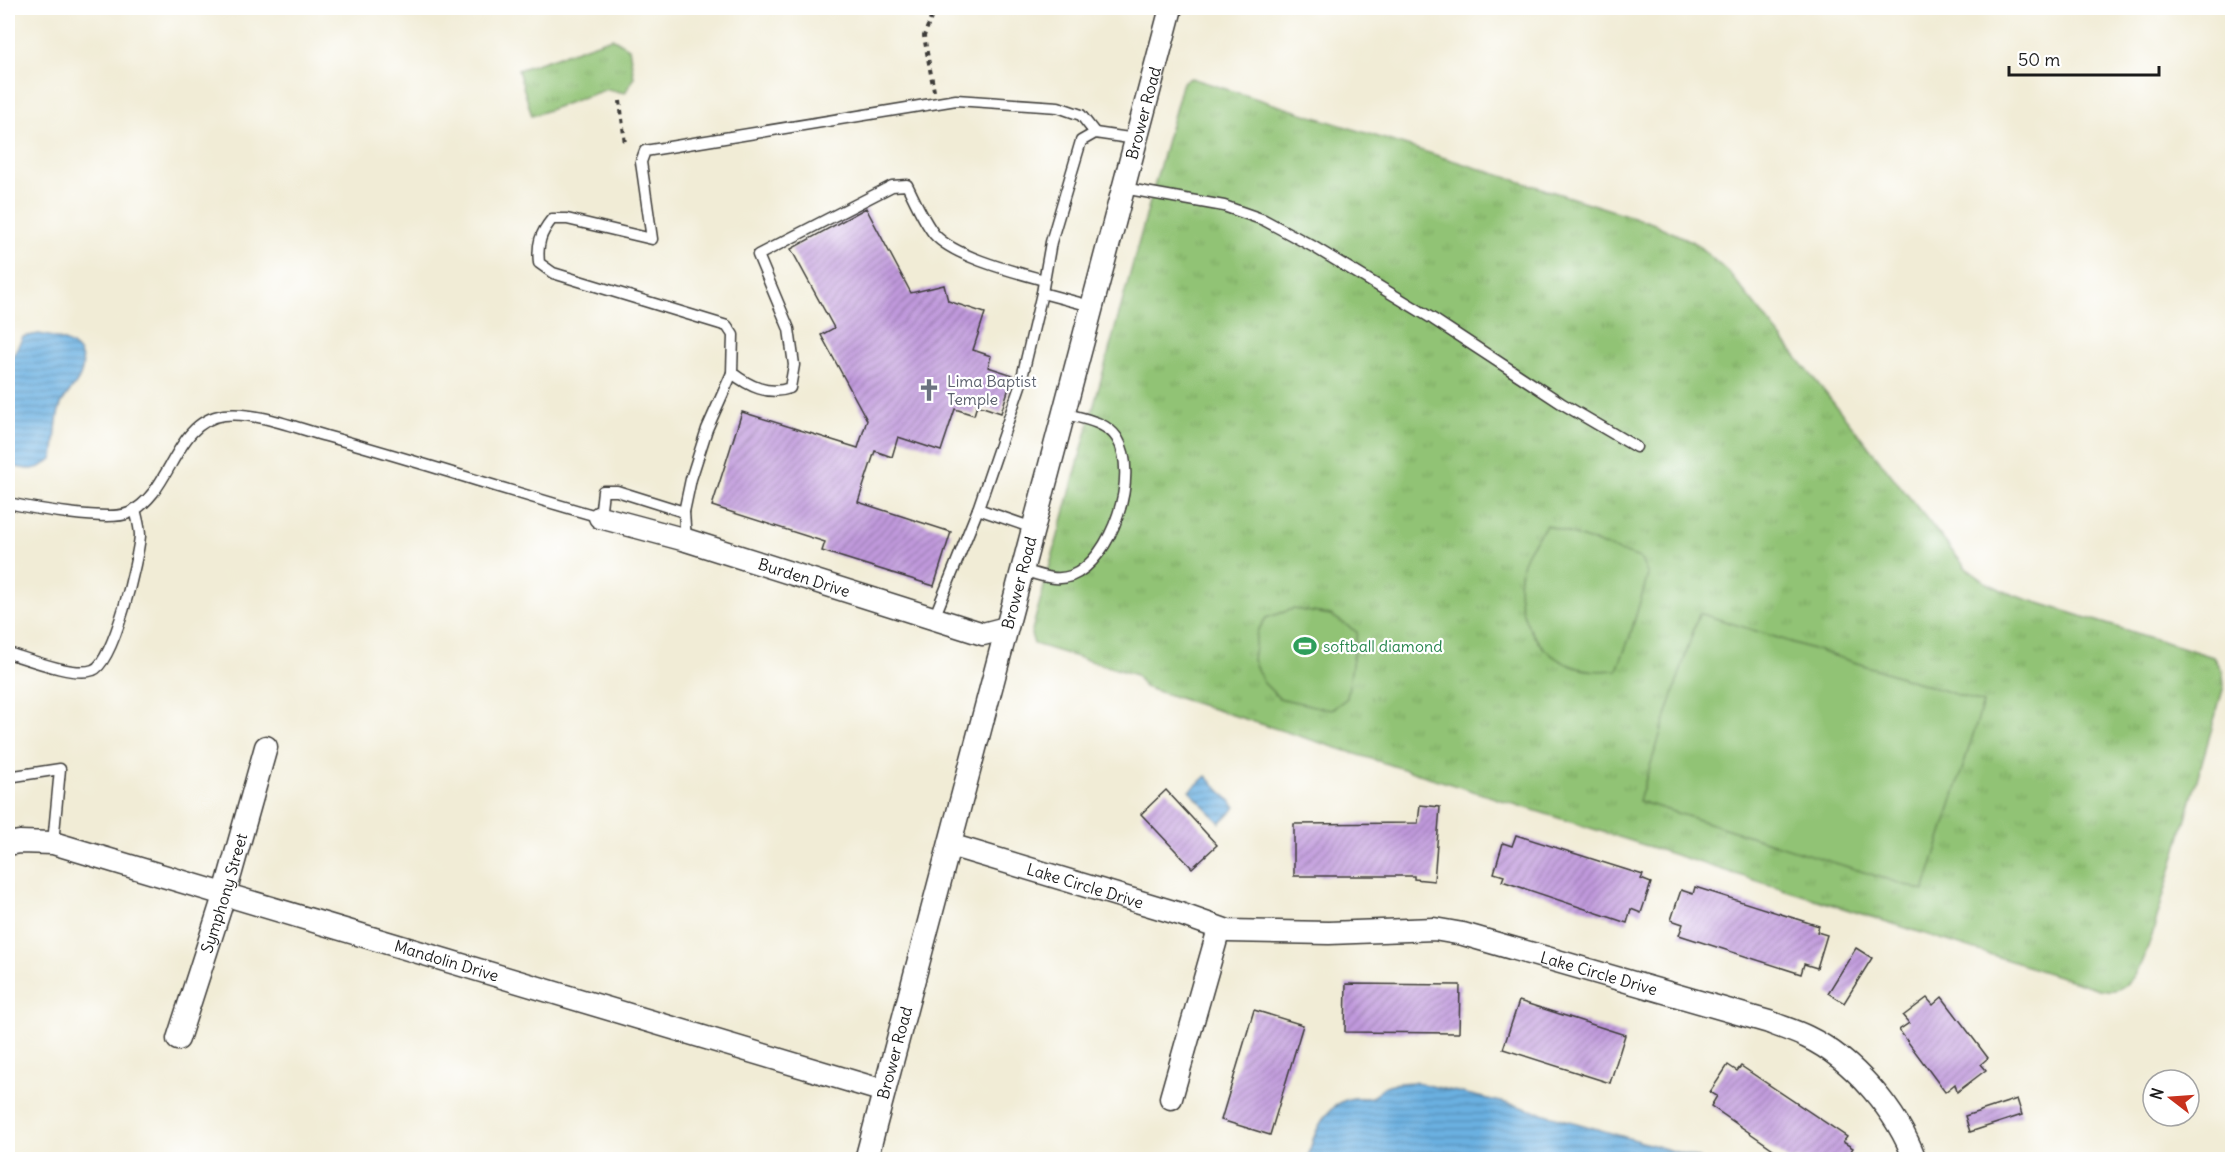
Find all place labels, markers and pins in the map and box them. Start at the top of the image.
place label: Lima Baptist Temple [947,371,1037,409]
church icon: Lima Baptist Temple [916,377,942,403]
sports icon: softball diamond [1292,633,1318,659]
place label: softball diamond [1323,636,1443,656]

